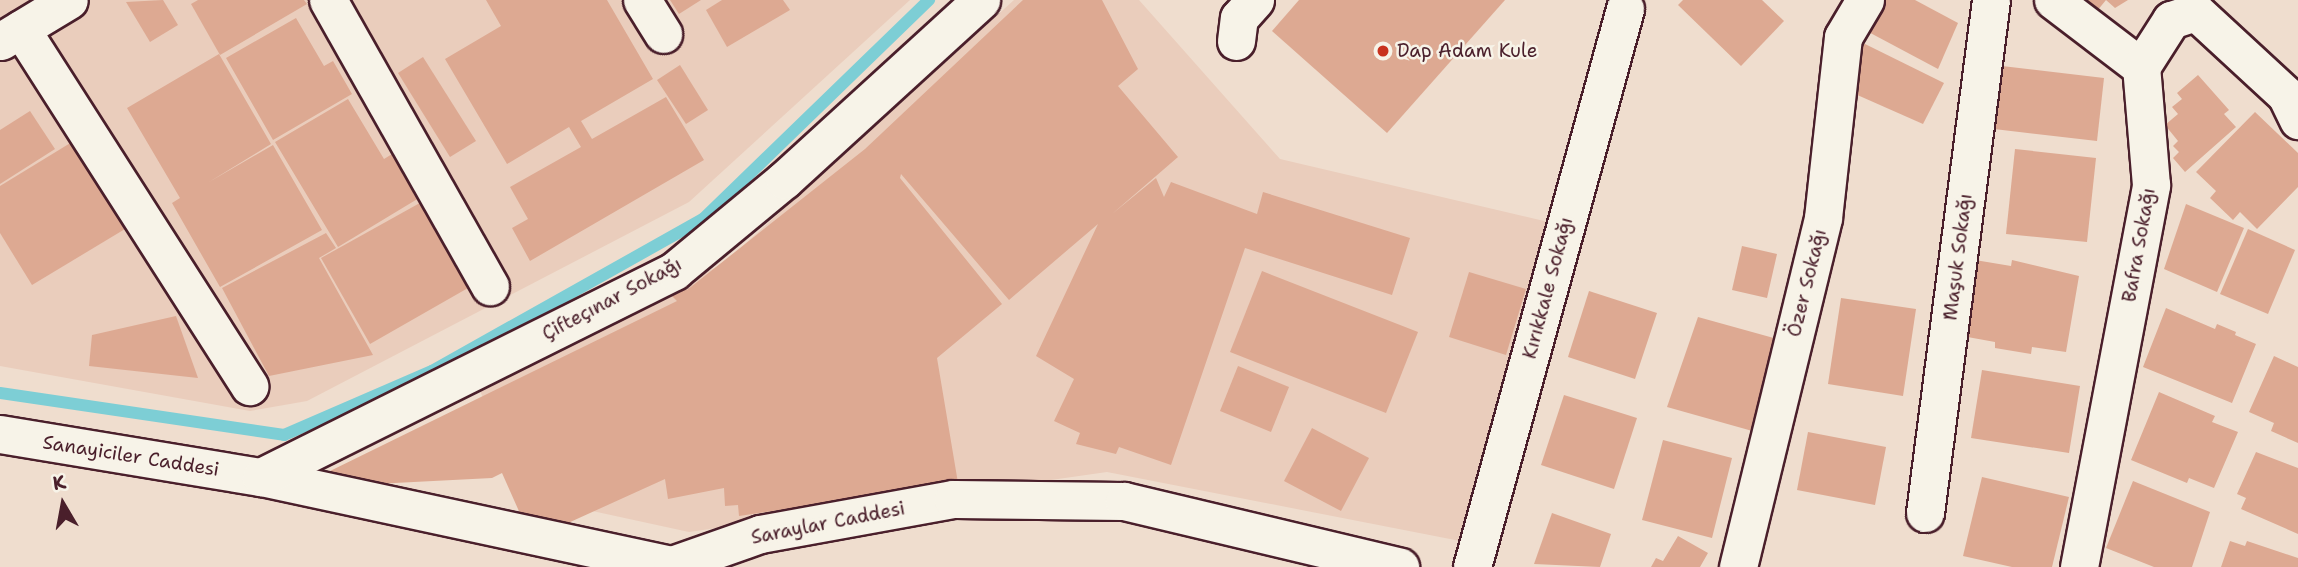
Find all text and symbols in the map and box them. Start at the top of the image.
place label: Dap Adam Kule [1397,40,1537,62]
marker: Dap Adam Kule [1375,43,1391,59]
street label: Bafra Sokağı [2118,186,2160,304]
street label: Maşuk Sokağı [1939,192,1977,322]
street label: Kırıkkale Sokağı [1518,215,1578,361]
street label: Özer Sokağı [1783,227,1831,339]
street label: Çifteçınar Sokağı [538,253,686,345]
street label: Sanayiciler Caddesi [41,431,221,481]
north arrow [28,469,98,539]
text: K [51,469,68,496]
street label: Saraylar Caddesi [749,497,907,549]

